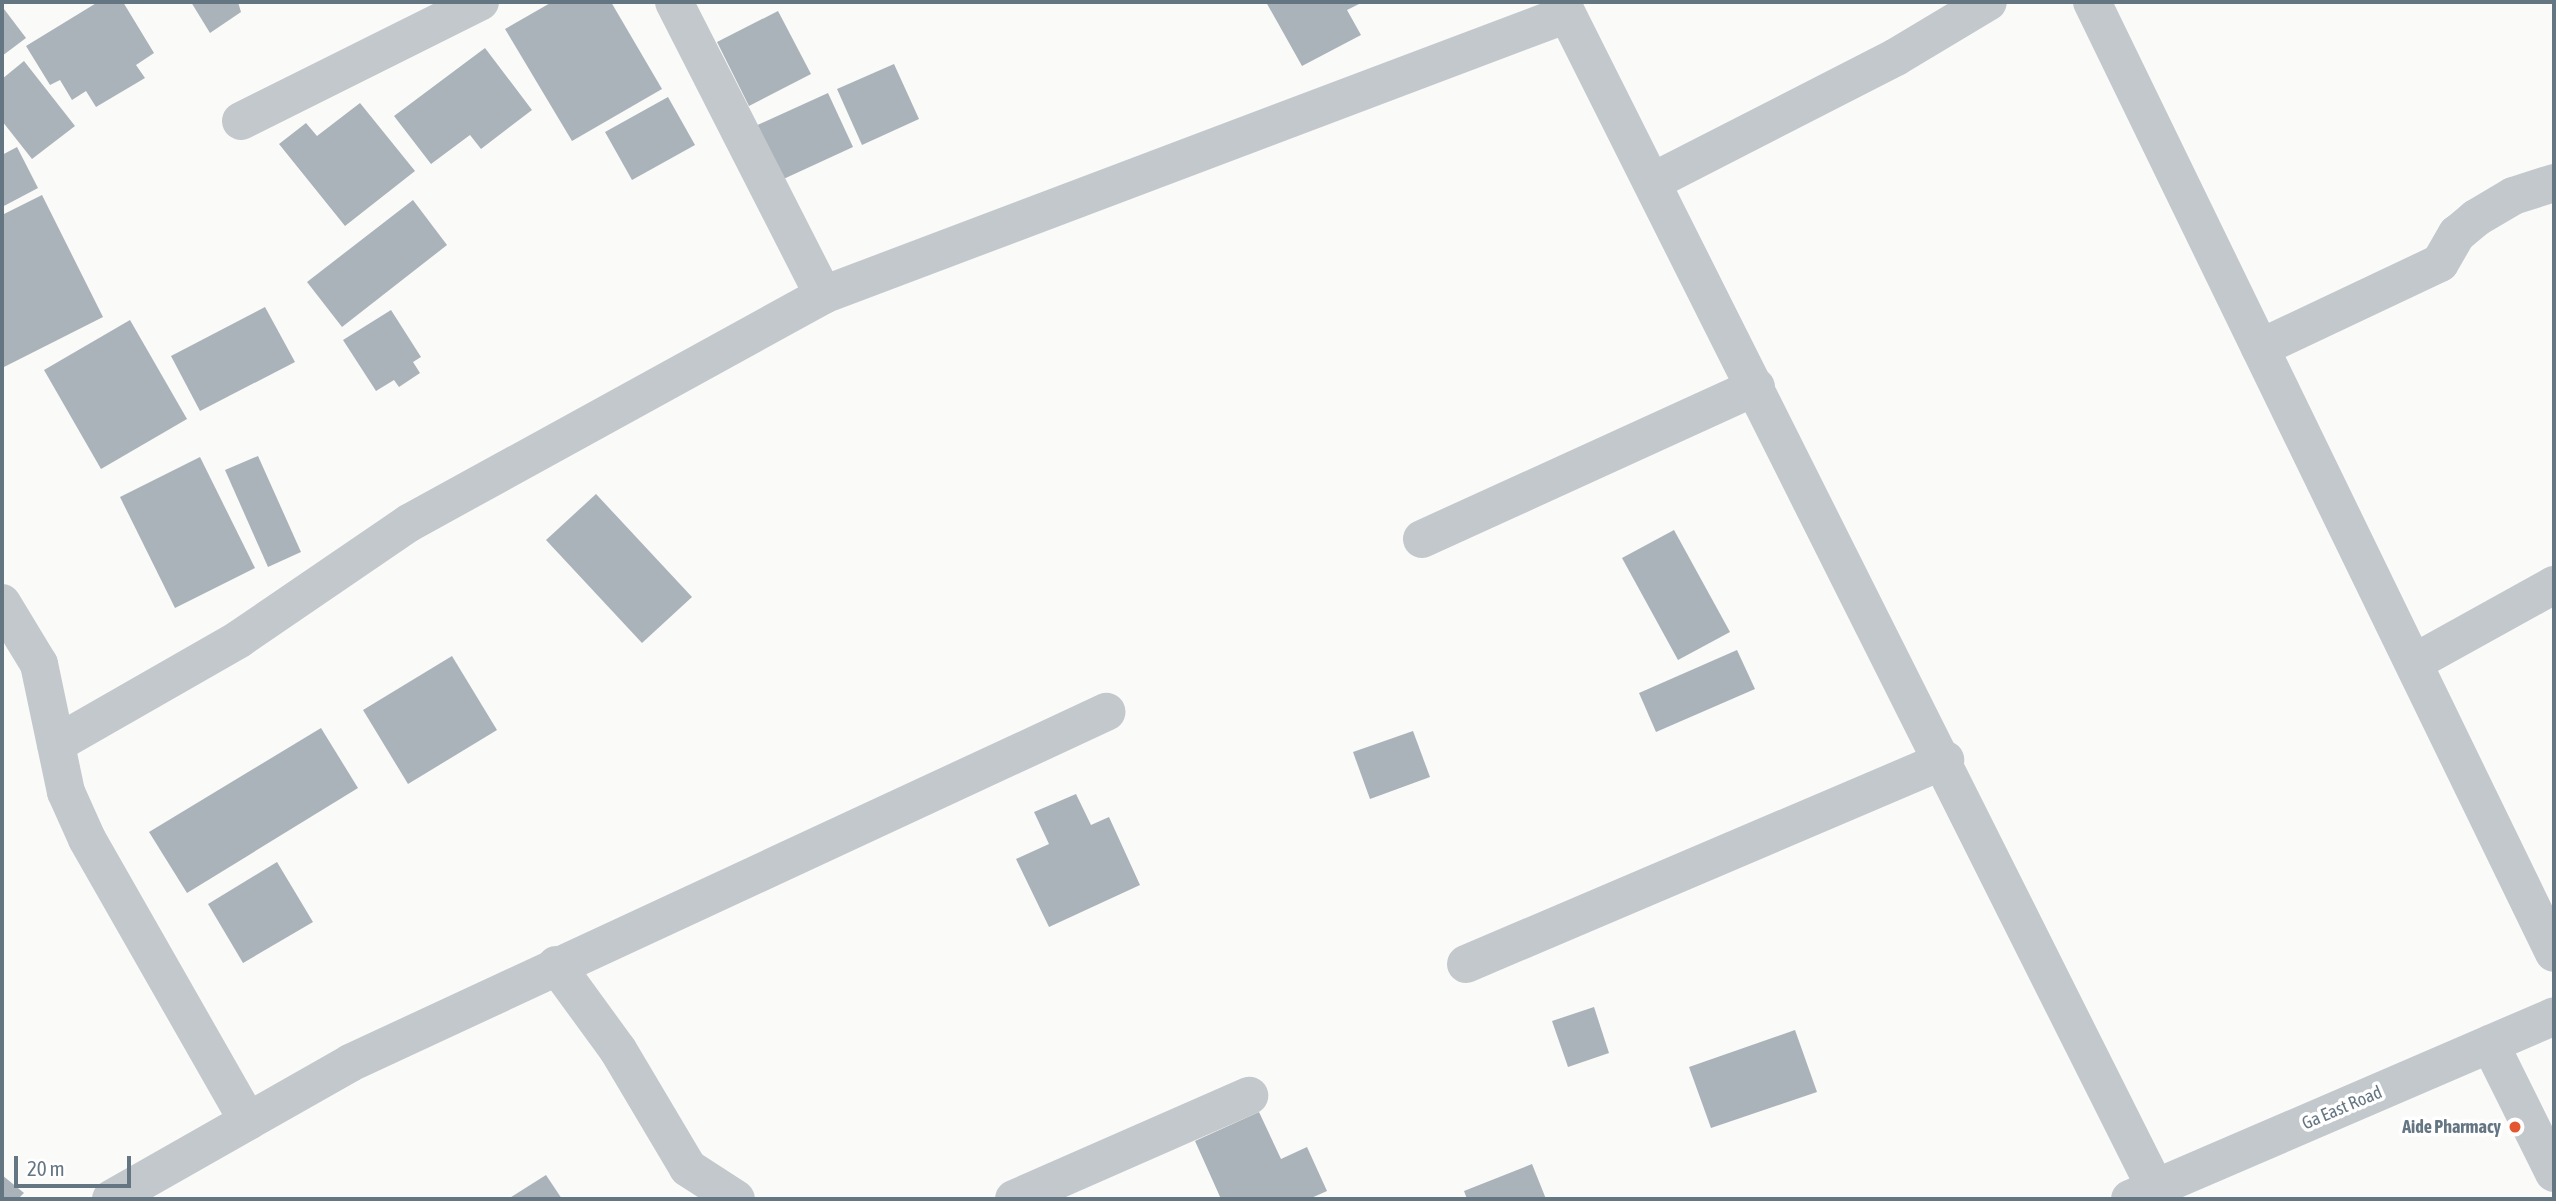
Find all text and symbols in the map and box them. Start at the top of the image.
street label: Ga East Road [2299,1081,2385,1135]
place label: Aide Pharmacy [2402,1116,2501,1138]
marker: Aide Pharmacy [2507,1119,2523,1135]
scale bar [18,1142,135,1186]
text: 20 m [27,1156,65,1180]

